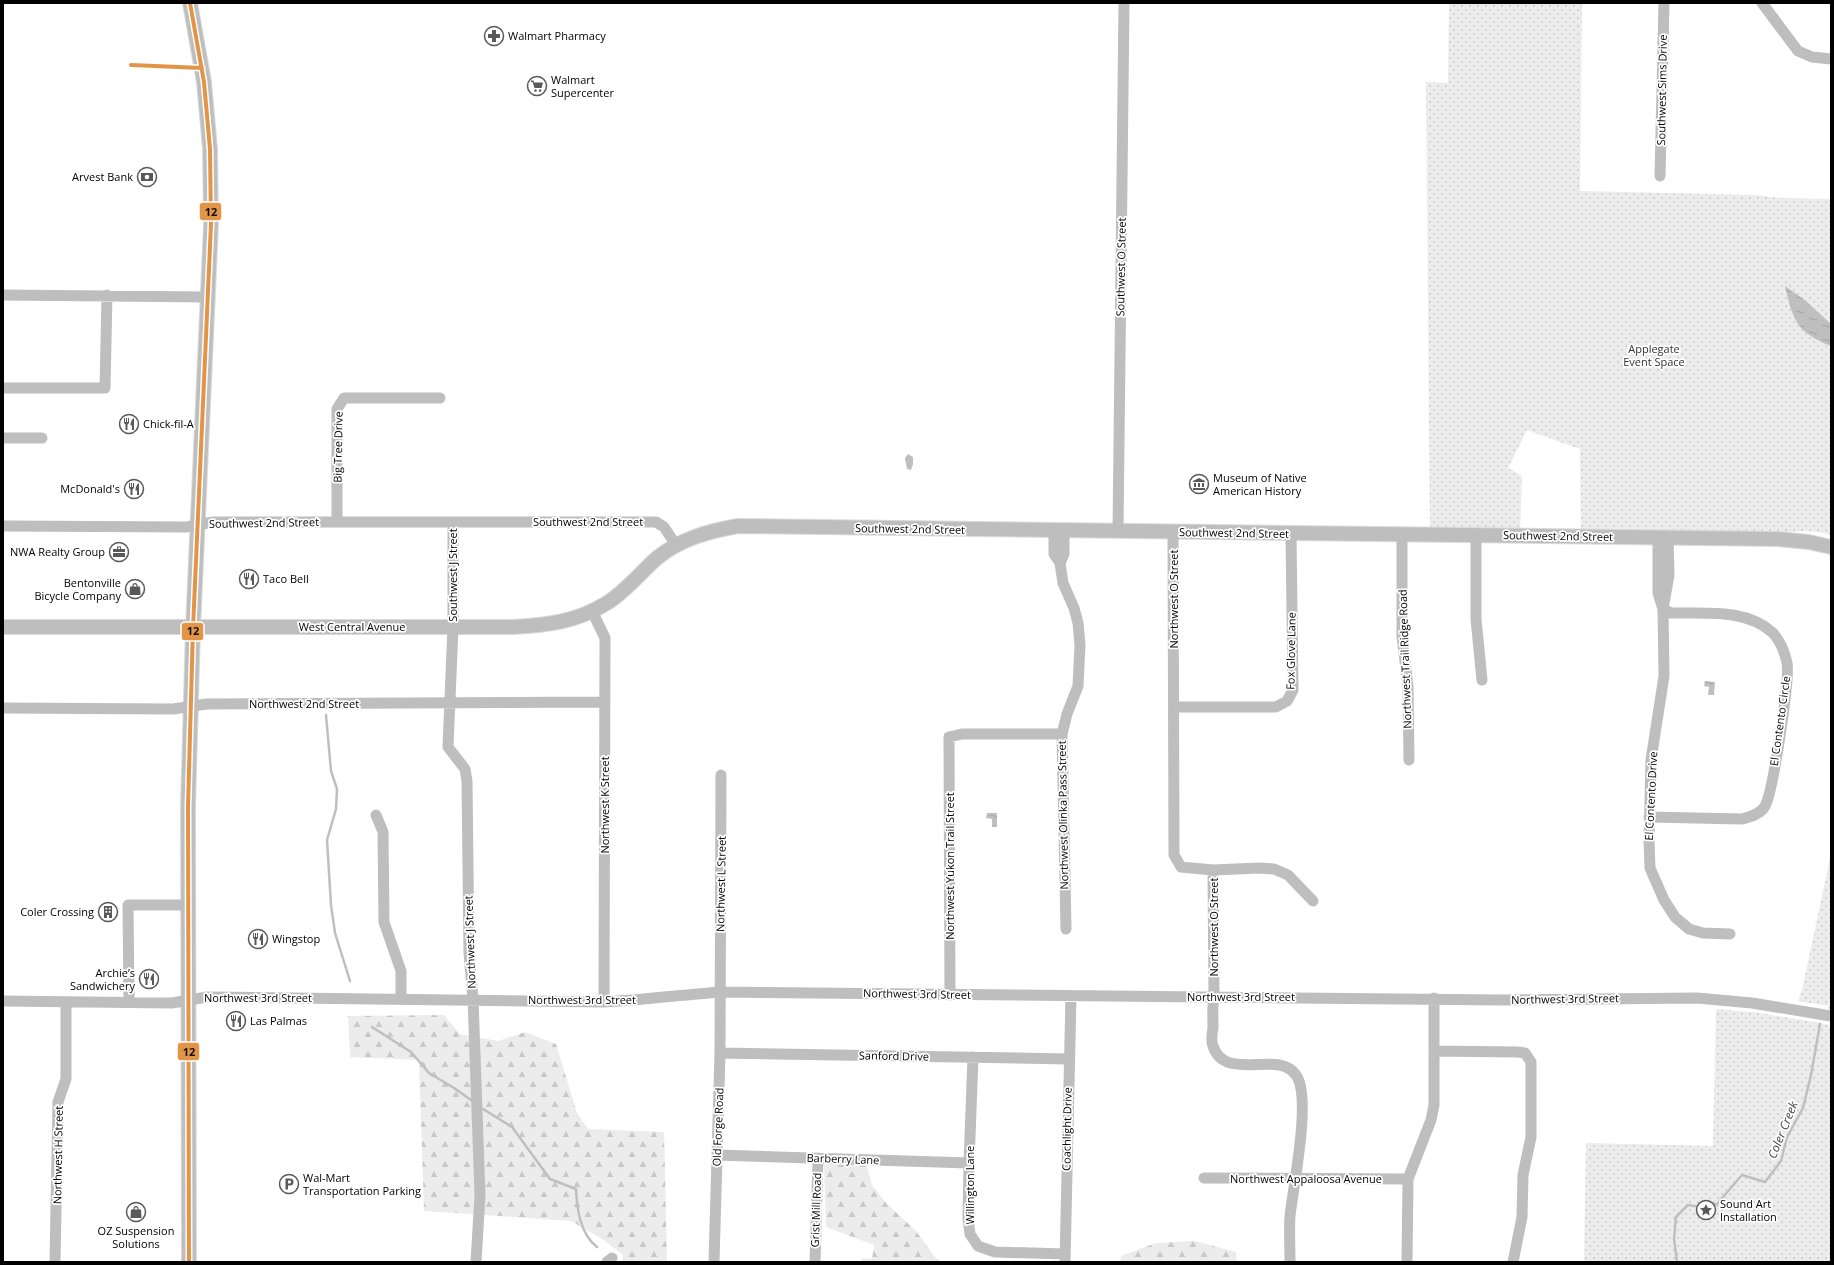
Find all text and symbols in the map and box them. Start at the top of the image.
pharmacy icon: Walmart Pharmacy [483,25,505,47]
place label: Walmart Pharmacy [508,28,606,43]
street label: Southwest Sims Drive [1653,34,1670,146]
place label: Walmart Supercenter [551,72,614,100]
supermarket icon: Walmart Supercenter [526,75,548,97]
bank icon: Arvest Bank [136,166,158,188]
place label: Arvest Bank [72,169,133,184]
line badge: 12 [199,202,222,221]
text: 12 [205,204,217,219]
street label: Southwest O Street [1112,217,1129,317]
park label: Applegate Event Space [1623,341,1685,369]
street label: Big Tree Drive [329,411,346,483]
restaurant icon: Chick-fil-A [118,413,140,435]
place label: Chick-fil-A [143,416,194,431]
place label: Museum of Native American History [1213,470,1307,498]
museum icon: Museum of Native American History [1188,473,1210,495]
restaurant icon: McDonald's [123,478,145,500]
place label: McDonald's [60,481,120,496]
street label: Southwest 2nd Street [209,514,319,531]
street label: Southwest 2nd Street [533,514,643,529]
street label: Southwest 2nd Street [855,520,965,537]
street label: Southwest 2nd Street [1179,524,1289,541]
street label: Southwest 2nd Street [1503,527,1613,544]
street label: Southwest J Street [445,528,460,622]
office icon: NWA Realty Group [108,541,130,563]
place label: NWA Realty Group [10,544,105,559]
street label: Northwest O Street [1166,549,1181,648]
restaurant icon: Taco Bell [238,568,260,590]
place label: Taco Bell [263,571,309,586]
place label: Bentonville Bicycle Company [34,575,121,603]
shop icon: Bentonville Bicycle Company [124,578,146,600]
street label: Northwest Trail Ridge Road [1395,589,1414,729]
street label: Fox Glove Lane [1282,612,1299,690]
street label: West Central Avenue [299,619,405,634]
line badge: 12 [181,622,204,641]
text: 12 [187,623,199,638]
street label: El Contento Circle [1766,675,1793,767]
street label: Northwest 2nd Street [249,696,359,711]
street label: Northwest Olinka Pass Street [1054,740,1071,890]
street label: El Contento Drive [1641,751,1660,841]
street label: Northwest K Street [597,756,612,854]
street label: Northwest Yukon Trail Street [942,792,957,940]
street label: Northwest L Street [712,836,729,932]
street label: Northwest O Street [1206,877,1221,976]
street label: Northwest J Street [460,895,479,989]
building icon: Coler Crossing [97,901,119,923]
place label: Coler Crossing [20,904,94,919]
restaurant icon: Wingstop [247,928,269,950]
place label: Wingstop [272,931,320,946]
place label: Archie’s Sandwichery [70,965,135,993]
restaurant icon: Archie’s Sandwichery [138,968,160,990]
street label: Northwest 3rd Street [863,985,971,1002]
street label: Northwest 3rd Street [1187,989,1295,1004]
street label: Northwest 3rd Street [204,990,312,1005]
street label: Northwest 3rd Street [1511,990,1619,1007]
street label: Northwest 3rd Street [528,992,636,1007]
restaurant icon: Las Palmas [225,1010,247,1032]
place label: Las Palmas [250,1013,307,1028]
line badge: 12 [177,1042,200,1061]
text: 12 [183,1044,195,1059]
street label: Sanford Drive [859,1047,929,1064]
street label: Old Forge Road [709,1087,726,1167]
street label: Coachlight Drive [1058,1087,1075,1171]
water label: Coler Creek [1763,1098,1802,1161]
street label: Northwest H Street [49,1106,66,1204]
street label: Willington Lane [962,1146,977,1224]
street label: Barberry Lane [806,1150,880,1167]
place label: Wal-Mart Transportation Parking [303,1170,421,1198]
street label: Northwest Appaloosa Avenue [1230,1171,1382,1186]
street label: Grist Mill Road [807,1172,824,1248]
parking icon: Wal-Mart Transportation Parking [278,1173,300,1195]
place label: Sound Art Installation [1720,1196,1777,1224]
place icon: Sound Art Installation [1695,1199,1717,1221]
shop icon: OZ Suspension Solutions [125,1201,147,1223]
place label: OZ Suspension Solutions [98,1223,174,1251]

